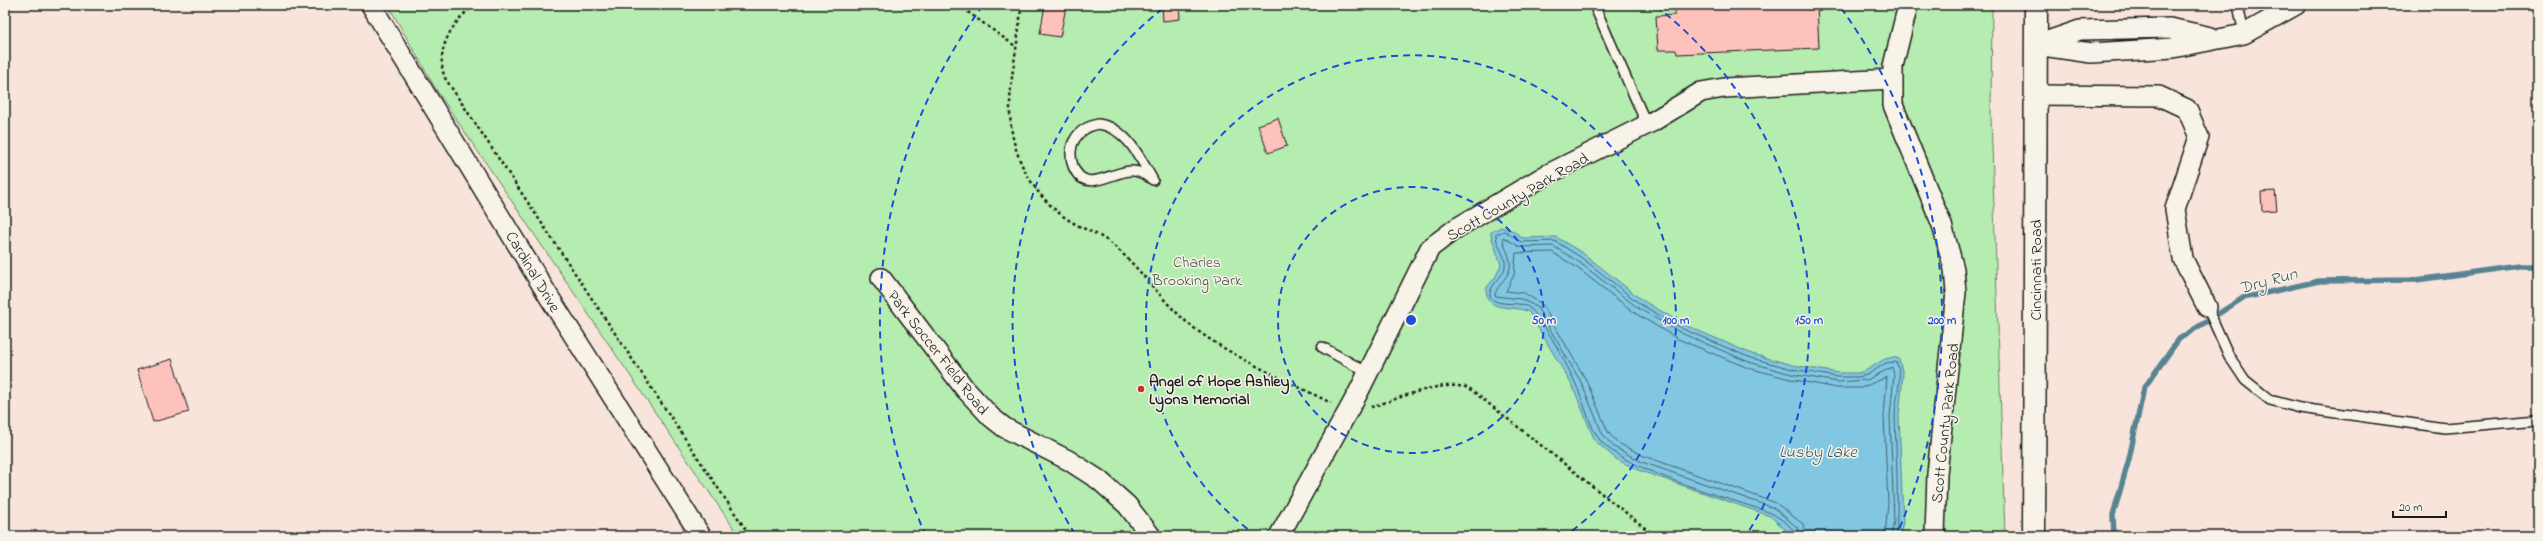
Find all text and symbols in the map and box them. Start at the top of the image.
street label: Scott County Park Road [1442,147,1594,248]
street label: Cincinnati Road [2025,219,2049,321]
street label: Cardinal Drive [499,227,566,318]
park label: Charles Brooking Park [1151,251,1243,293]
water label: Dry Run [2237,262,2301,302]
street label: Park Soccer Field Road [881,286,994,421]
text: 50 m [1532,312,1557,330]
text: 100 m [1663,312,1690,330]
text: 150 m [1795,312,1824,330]
text: 200 m [1927,312,1957,330]
centre of rings [1404,313,1418,327]
street label: Scott County Park Road [1926,342,1966,504]
place label: Angel of Hope Ashley Lyons Memorial [1149,370,1289,413]
marker: Angel of Hope Ashley Lyons Memorial [1136,384,1146,394]
water label: Lusby Lake [1779,440,1858,466]
scale bar [2393,493,2446,519]
text: 20 m [2399,499,2422,517]

